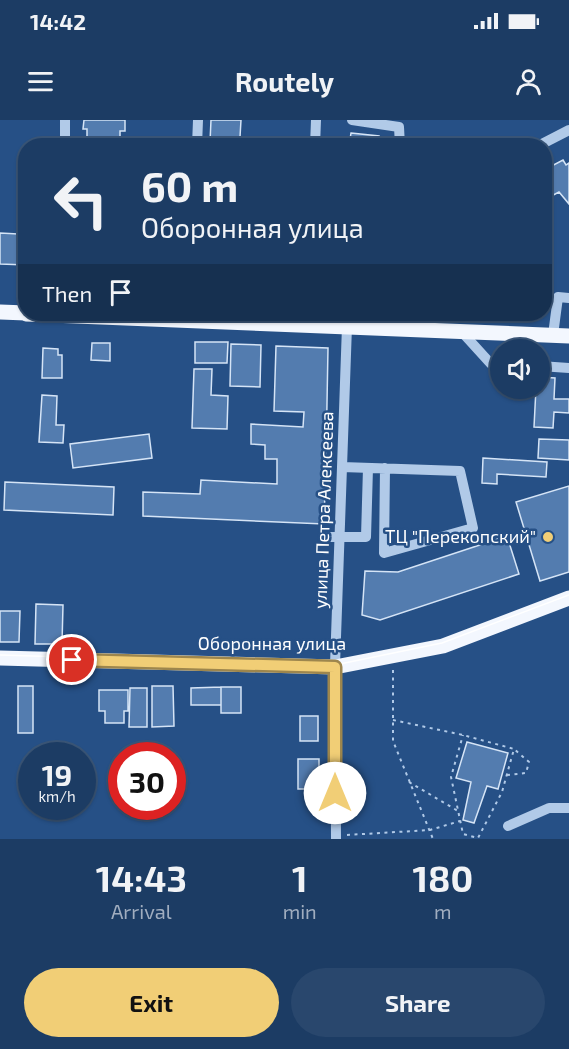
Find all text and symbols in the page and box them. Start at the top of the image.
text: 14:42 [30,8,86,34]
icon: menu [24,65,57,98]
text: Routely [235,65,334,97]
icon: person [512,65,545,98]
text: 60 m [141,160,238,210]
icon: left [42,162,120,240]
text: Оборонная улица [141,211,364,243]
icon: arrive [104,276,137,309]
text: Then [42,280,92,306]
map controls [490,339,550,399]
button: sound [490,339,550,399]
street label: улица Петра Алексеева [309,411,337,609]
place label: ТЦ "Перекопский" [385,525,536,547]
marker: ТЦ "Перекопский" [541,530,555,544]
street label: Оборонная улица [198,632,346,654]
pin [46,634,97,685]
icon: arrive [55,643,88,676]
speed limit sign: 30 [108,742,186,820]
text: 19 [42,756,72,792]
position arrow [303,761,367,825]
text: km/h [38,787,76,805]
text: 14:43 [96,856,187,899]
text: 1 [292,856,307,899]
text: 180 [413,856,473,899]
text: Arrival [111,899,172,923]
text: min [283,899,317,923]
text: m [434,899,452,923]
button: Exit [24,968,279,1037]
button: Share [291,968,545,1037]

